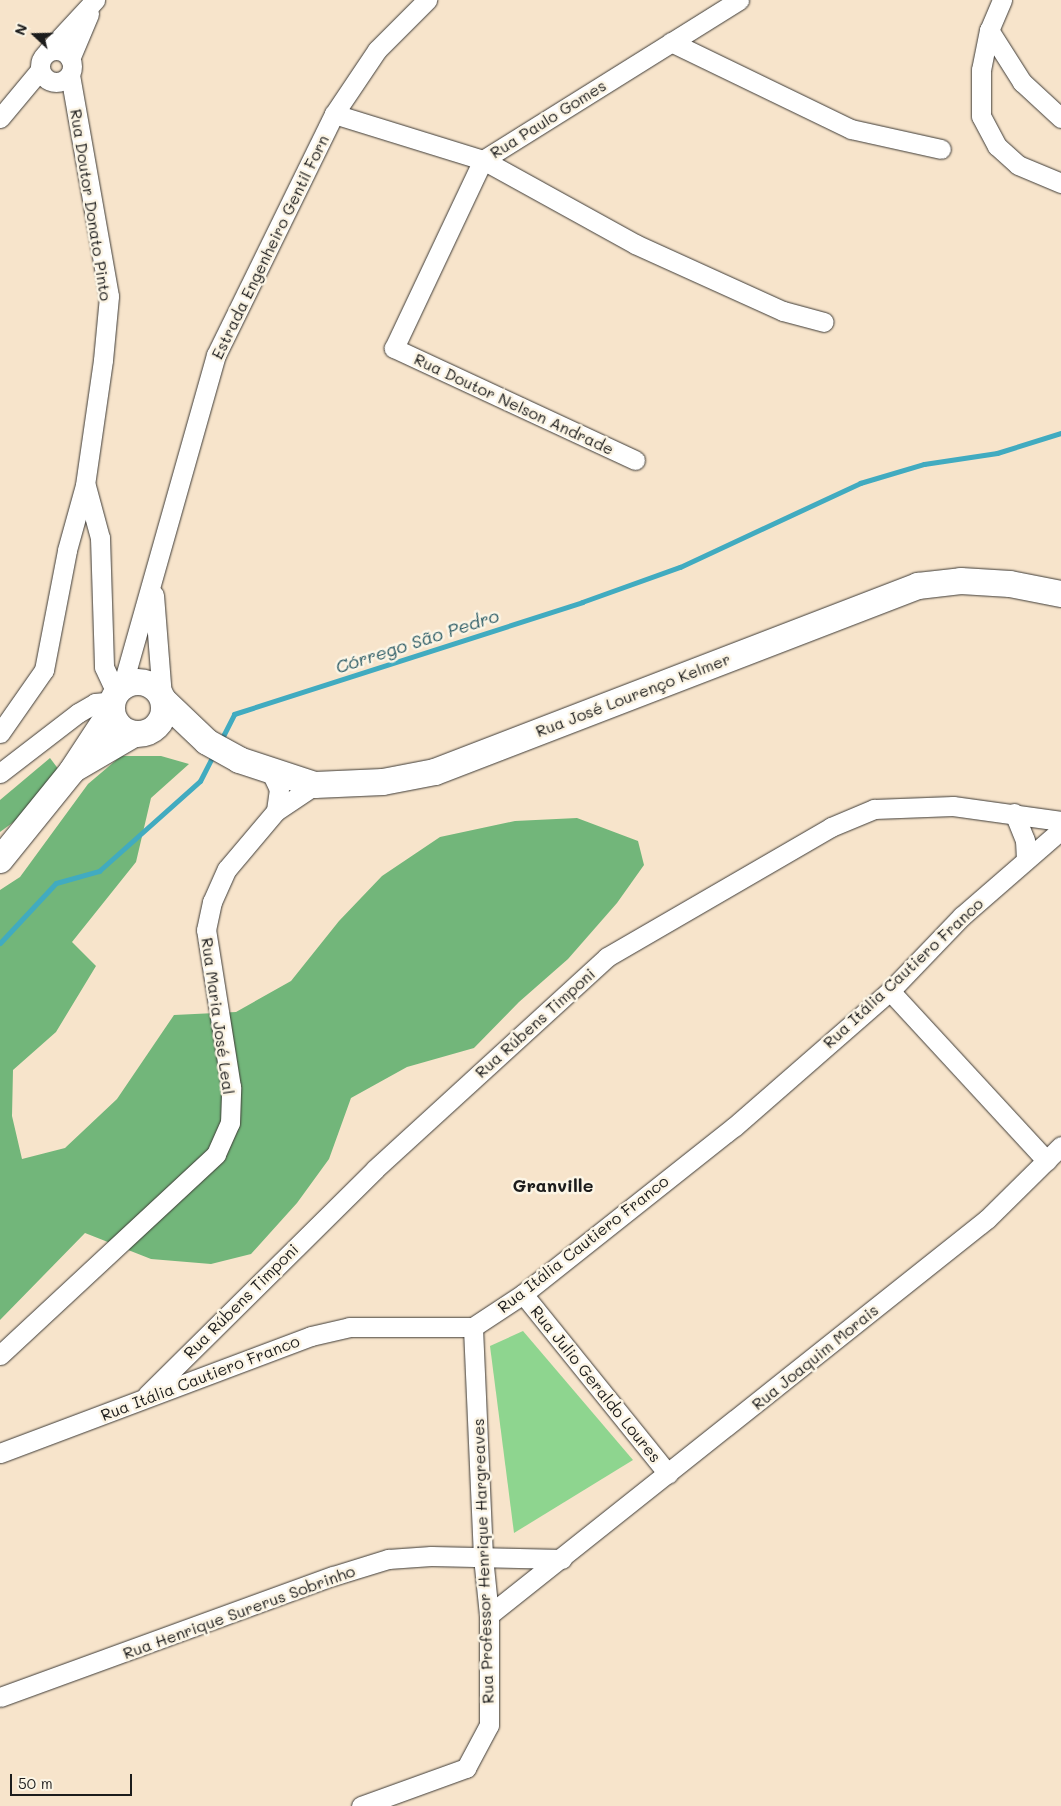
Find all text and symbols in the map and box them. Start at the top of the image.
north arrow [10,10,60,60]
text: N [10,21,31,38]
street label: Rua Paulo Gomes [487,76,609,162]
street label: Rua Doutor Donato Pinto [66,108,116,302]
street label: Estrada Engenheiro Gentil Forn [207,132,333,362]
street label: Rua Doutor Nelson Andrade [411,349,617,459]
water label: Córrego São Pedro [333,604,501,678]
street label: Rua José Lourenço Kelmer [533,649,733,741]
street label: Rua Itália Cautiero Franco [819,894,987,1052]
street label: Rua Maria José Leal [197,936,239,1096]
street label: Rua Rúbens Timponi [471,964,599,1082]
street label: Rua Itália Cautiero Franco [494,1171,672,1317]
district label: Granville [513,1174,593,1196]
street label: Rua Rúbens Timponi [180,1240,302,1362]
street label: Rua Joaquim Morais [748,1300,882,1414]
street label: Rua Julio Geraldo Loures [527,1302,665,1466]
street label: Rua Itália Cautiero Franco [98,1331,302,1425]
street label: Rua Professor Henrique Hargreaves [468,1418,498,1704]
street label: Rua Henrique Surerus Sobrinho [120,1561,358,1663]
scale bar [12,1764,135,1796]
text: 50 m [18,1773,53,1793]

